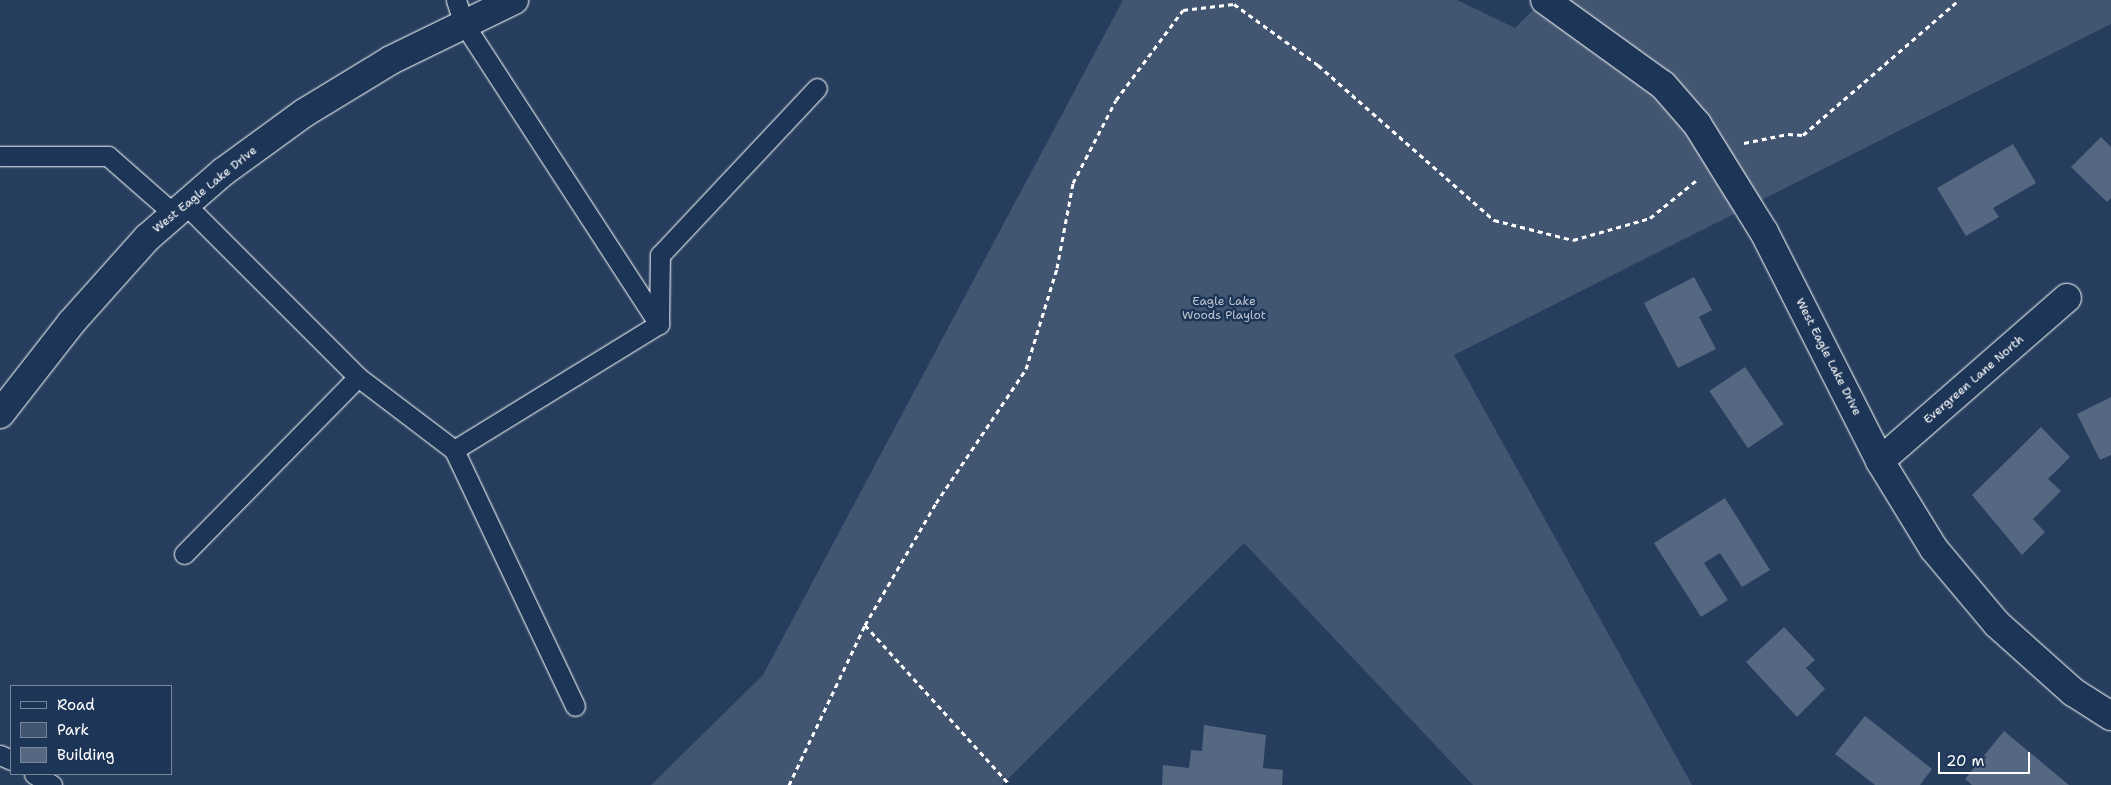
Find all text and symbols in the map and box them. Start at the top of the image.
street label: West Eagle Lake Drive [150,144,260,236]
park label: Eagle Lake Woods Playlot [1182,295,1266,323]
street label: West Eagle Lake Drive [1792,296,1864,418]
street label: Evergreen Lane North [1921,333,2027,427]
legend [10,685,172,775]
text: Road [57,695,95,715]
text: Park [57,720,89,740]
scale bar [1941,742,2034,774]
text: Building [57,745,114,765]
text: 20 m [1946,751,1985,771]

